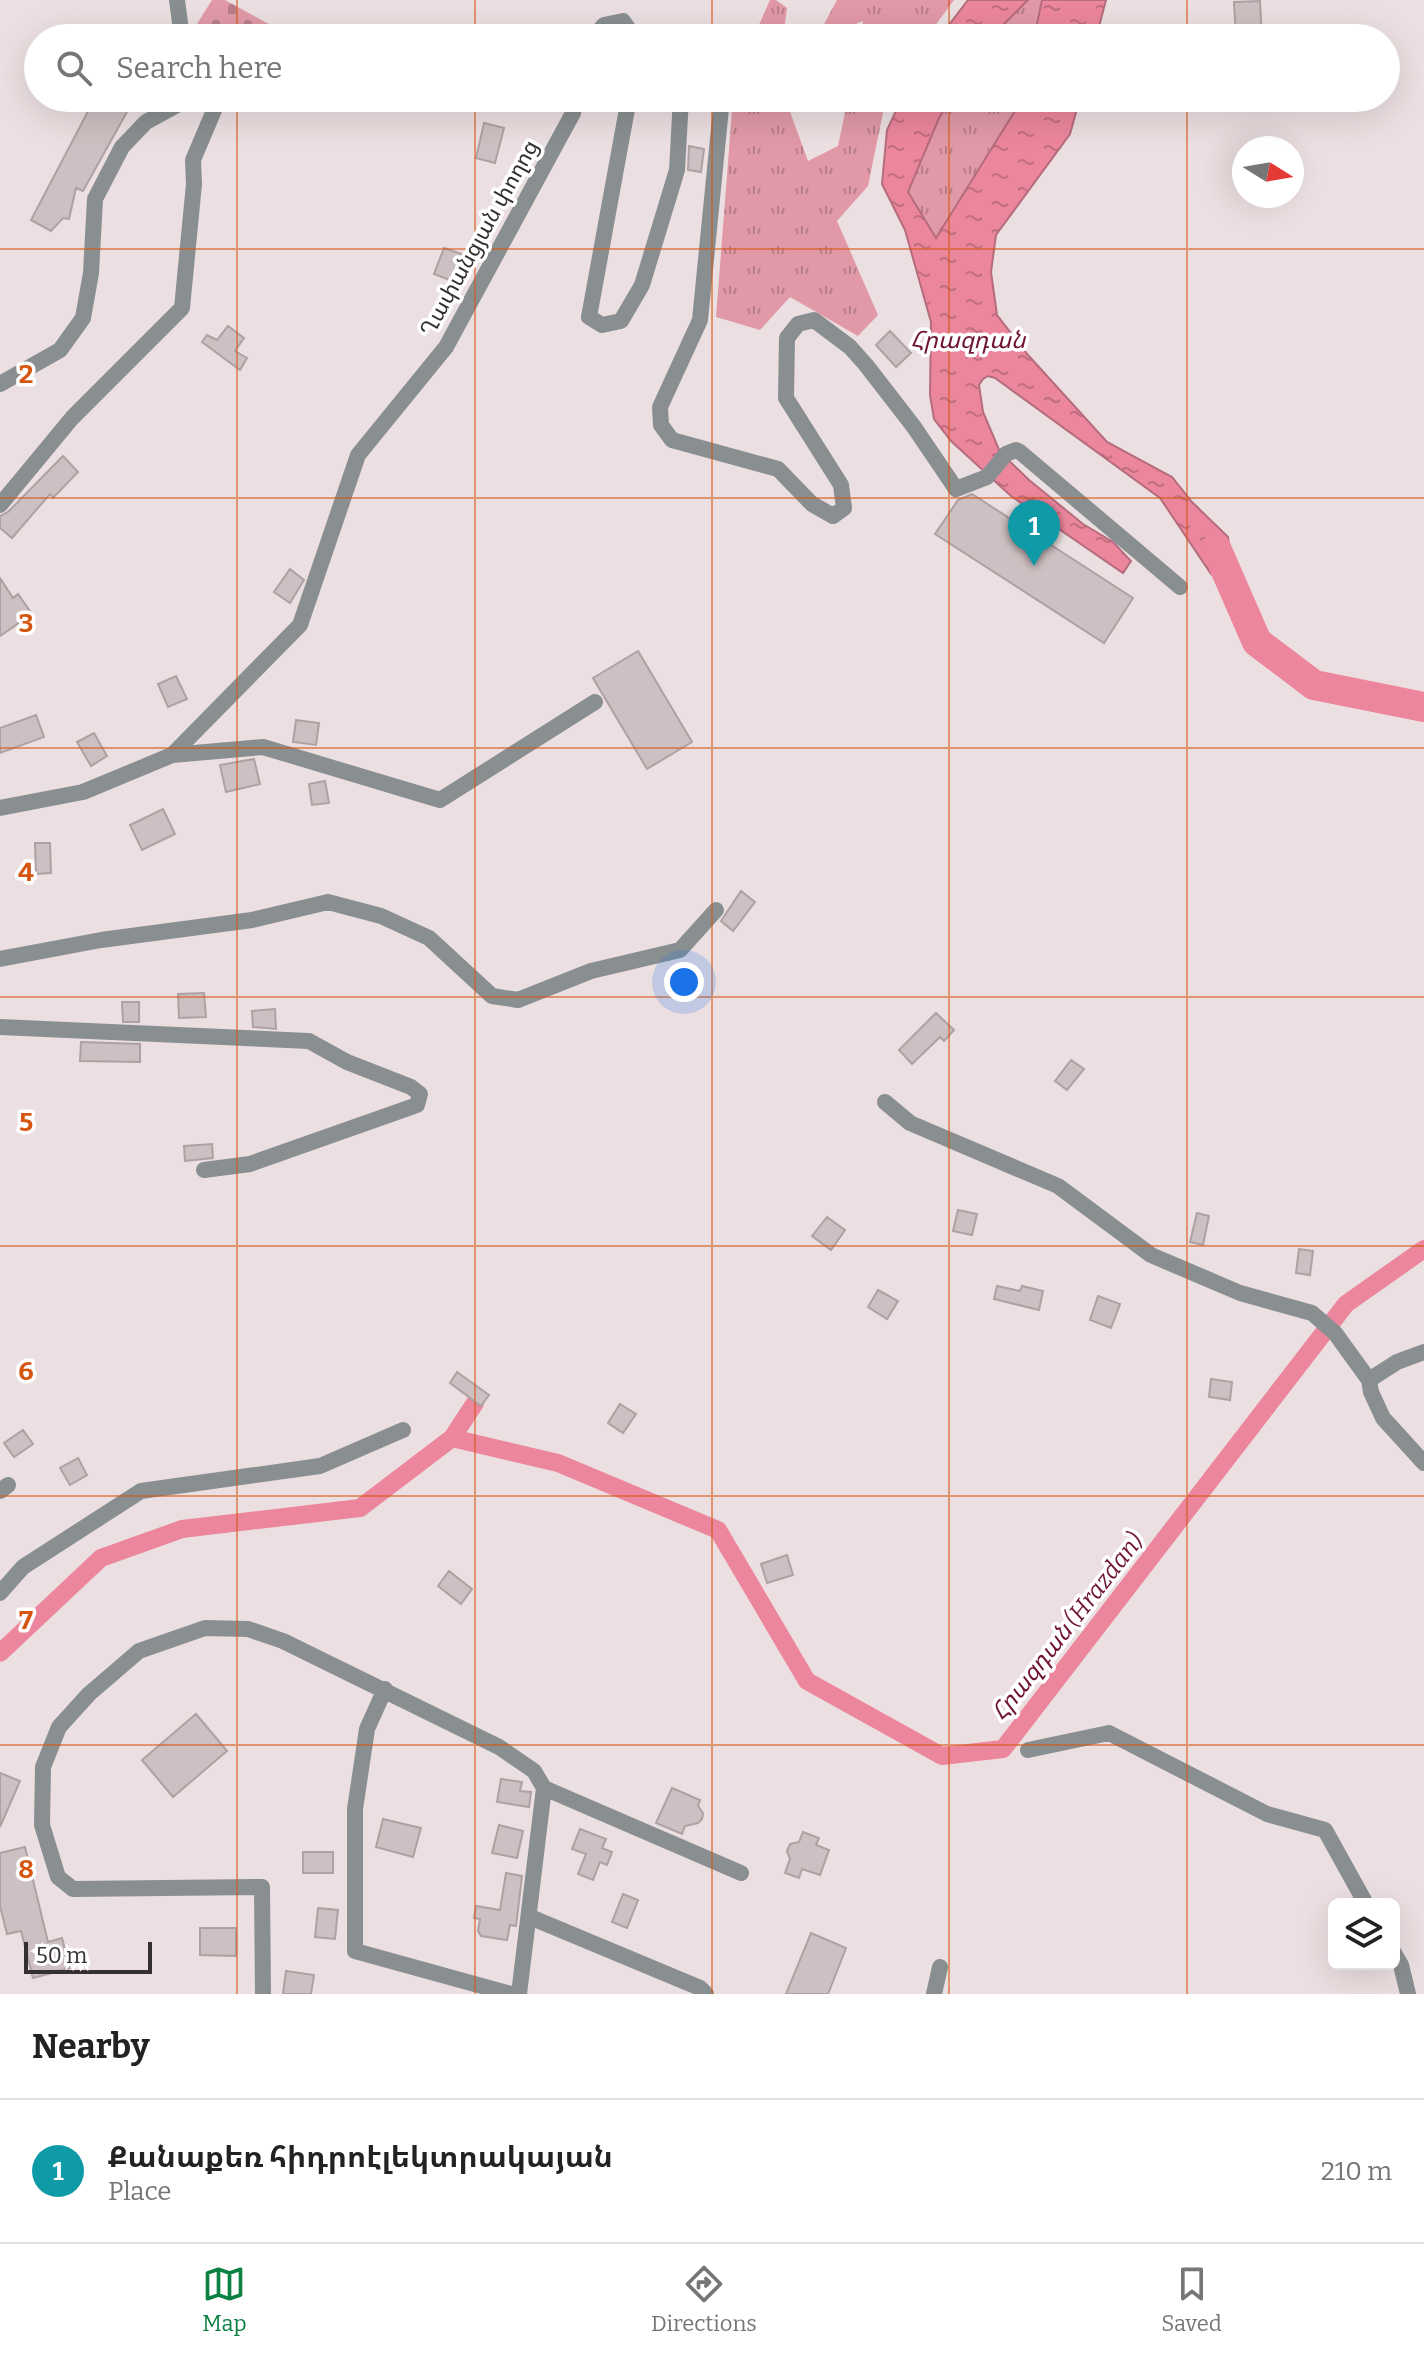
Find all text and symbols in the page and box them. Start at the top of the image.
search box [24,24,1400,112]
icon: search [52,46,96,90]
text: Search here [116,50,283,86]
street label: Ղափանցյան փողոց [414,135,544,341]
north arrow [1232,136,1304,208]
water label: Հրազդան [911,326,1027,354]
text: 2 [19,359,33,390]
pin: 1 [1008,500,1060,566]
text: 3 [19,608,33,639]
text: 4 [18,857,34,888]
your location [664,962,704,1002]
text: 5 [19,1107,33,1138]
text: 6 [18,1356,34,1387]
water label: Հրազդան (Hrazdan) [985,1527,1149,1726]
text: 7 [19,1605,33,1636]
text: 8 [18,1854,34,1885]
map controls [1328,1898,1400,1970]
button: layers [1328,1898,1400,1970]
scale bar [24,1938,152,1974]
text: 50 m [36,1942,87,1969]
text: Nearby [32,2026,150,2067]
text: Քանաքեռ հիդրոէլեկտրակայան [108,2139,613,2175]
text: 1 [52,2156,64,2187]
text: 210 m [1321,2156,1392,2187]
text: Place [108,2176,172,2207]
tab: Map [202,2262,247,2337]
tab: Directions [651,2262,757,2337]
tab: Saved [1161,2262,1222,2337]

